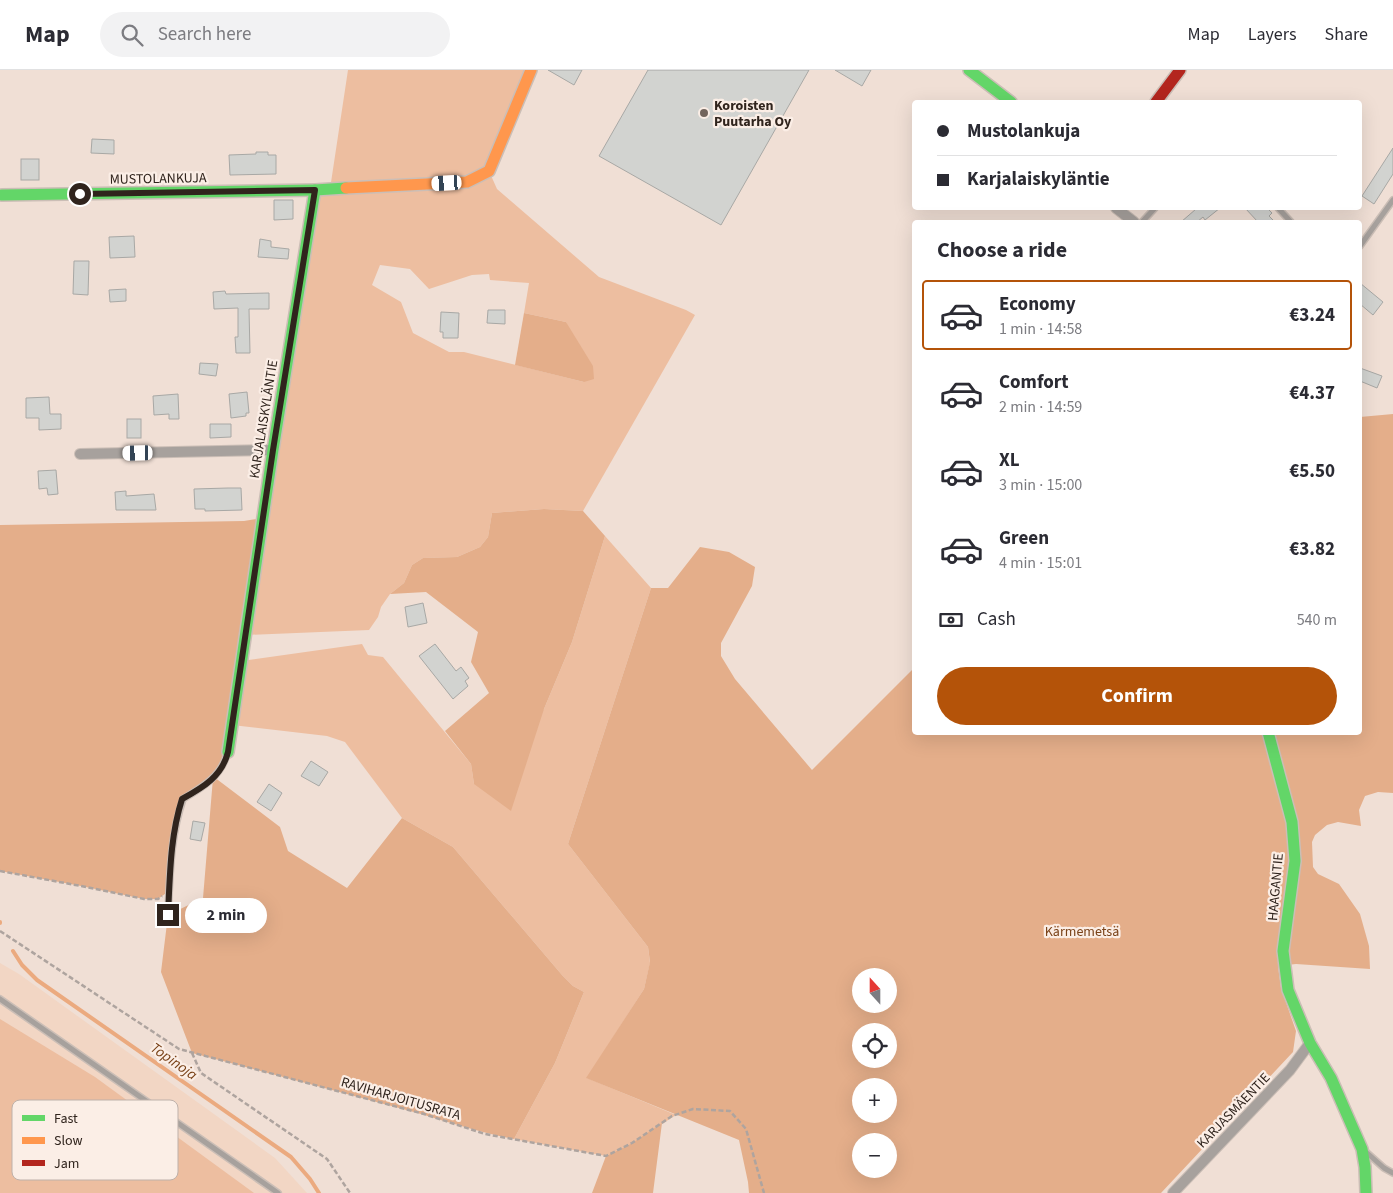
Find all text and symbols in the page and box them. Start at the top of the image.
search box [100,12,450,57]
text: Map [25,17,70,52]
icon: search [118,21,146,49]
text: Search here [158,21,251,48]
text: Map [1188,22,1220,47]
text: Layers [1248,22,1297,47]
text: Share [1325,22,1368,47]
place label: Koroisten Puutarha Oy [714,96,792,132]
marker: Koroisten Puutarha Oy [698,107,710,119]
text: Mustolankuja [967,118,1080,145]
text: Karjalaiskyläntie [967,166,1110,193]
street label: MUSTOLANKUJA [109,168,207,190]
car [431,175,462,191]
route start [69,183,91,205]
text: Choose a ride [937,234,1067,266]
text: Economy [999,291,1076,318]
icon: car [939,293,984,338]
text: €3.24 [1289,302,1335,329]
text: 1 min · 14:58 [999,318,1082,340]
street label: KARJALAISKYLÄNTIE [245,358,283,480]
text: Comfort [999,369,1069,396]
icon: car [939,371,984,416]
text: €4.37 [1289,380,1335,407]
text: 2 min · 14:59 [999,396,1082,418]
car [122,445,153,461]
text: XL [999,447,1020,474]
icon: car [939,449,984,494]
text: €5.50 [1289,458,1335,485]
text: 3 min · 15:00 [999,474,1082,496]
text: Green [999,525,1049,552]
icon: car [939,527,984,572]
text: €3.82 [1289,536,1335,563]
text: 4 min · 15:01 [999,552,1082,574]
icon: cash [937,606,965,634]
text: Cash [977,606,1016,633]
text: 540 m [1297,609,1337,631]
button: Confirm [937,667,1337,725]
street label: HAAGANTIE [1263,852,1289,922]
callout: 2 min [186,898,268,932]
route end [157,904,179,926]
text: 2 min [207,904,245,926]
park label: Kärmemetsä [1045,922,1119,942]
north arrow [852,968,898,1012]
map controls [852,968,897,1178]
button: locate [852,1023,897,1068]
water label: Topinoja [146,1038,201,1085]
street label: KARJASMÄENTIE [1193,1069,1275,1153]
street label: RAVIHARJOITUSRATA [339,1072,463,1126]
button: + [852,1078,897,1123]
legend [12,1100,178,1180]
text: Fast [54,1109,78,1129]
text: Slow [54,1131,83,1151]
button: − [852,1133,897,1178]
text: Jam [54,1154,79,1174]

